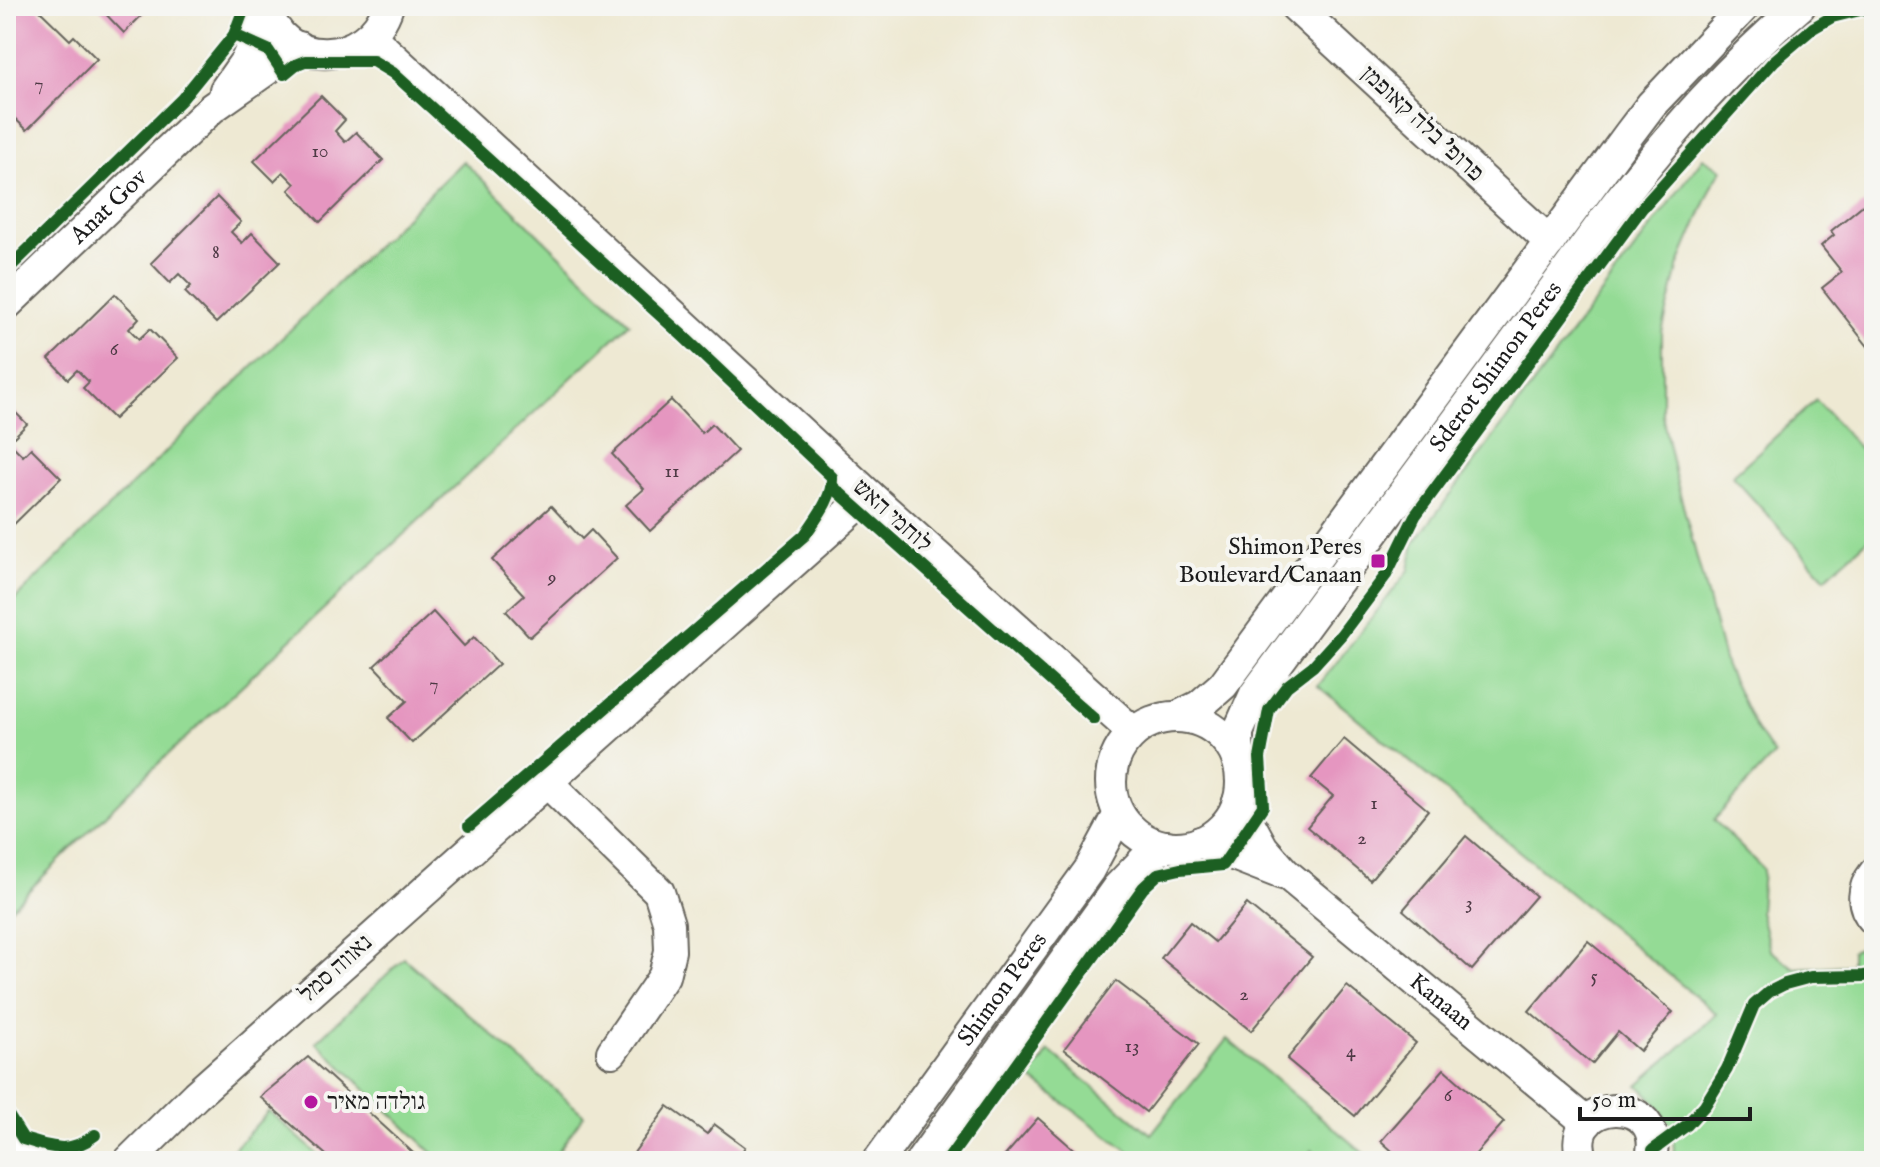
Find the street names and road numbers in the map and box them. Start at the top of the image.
street label: פרופ' בלה קאופמן [1354,59,1490,189]
street label: Anat Gov [63,162,154,252]
street label: Sderot Shimon Peres [1423,275,1569,459]
street label: לוחמי האש [846,472,938,560]
street label: Shimon Peres [951,926,1054,1053]
street label: נאווה סמל [293,928,379,1010]
street label: Kanaan [1402,966,1479,1038]

